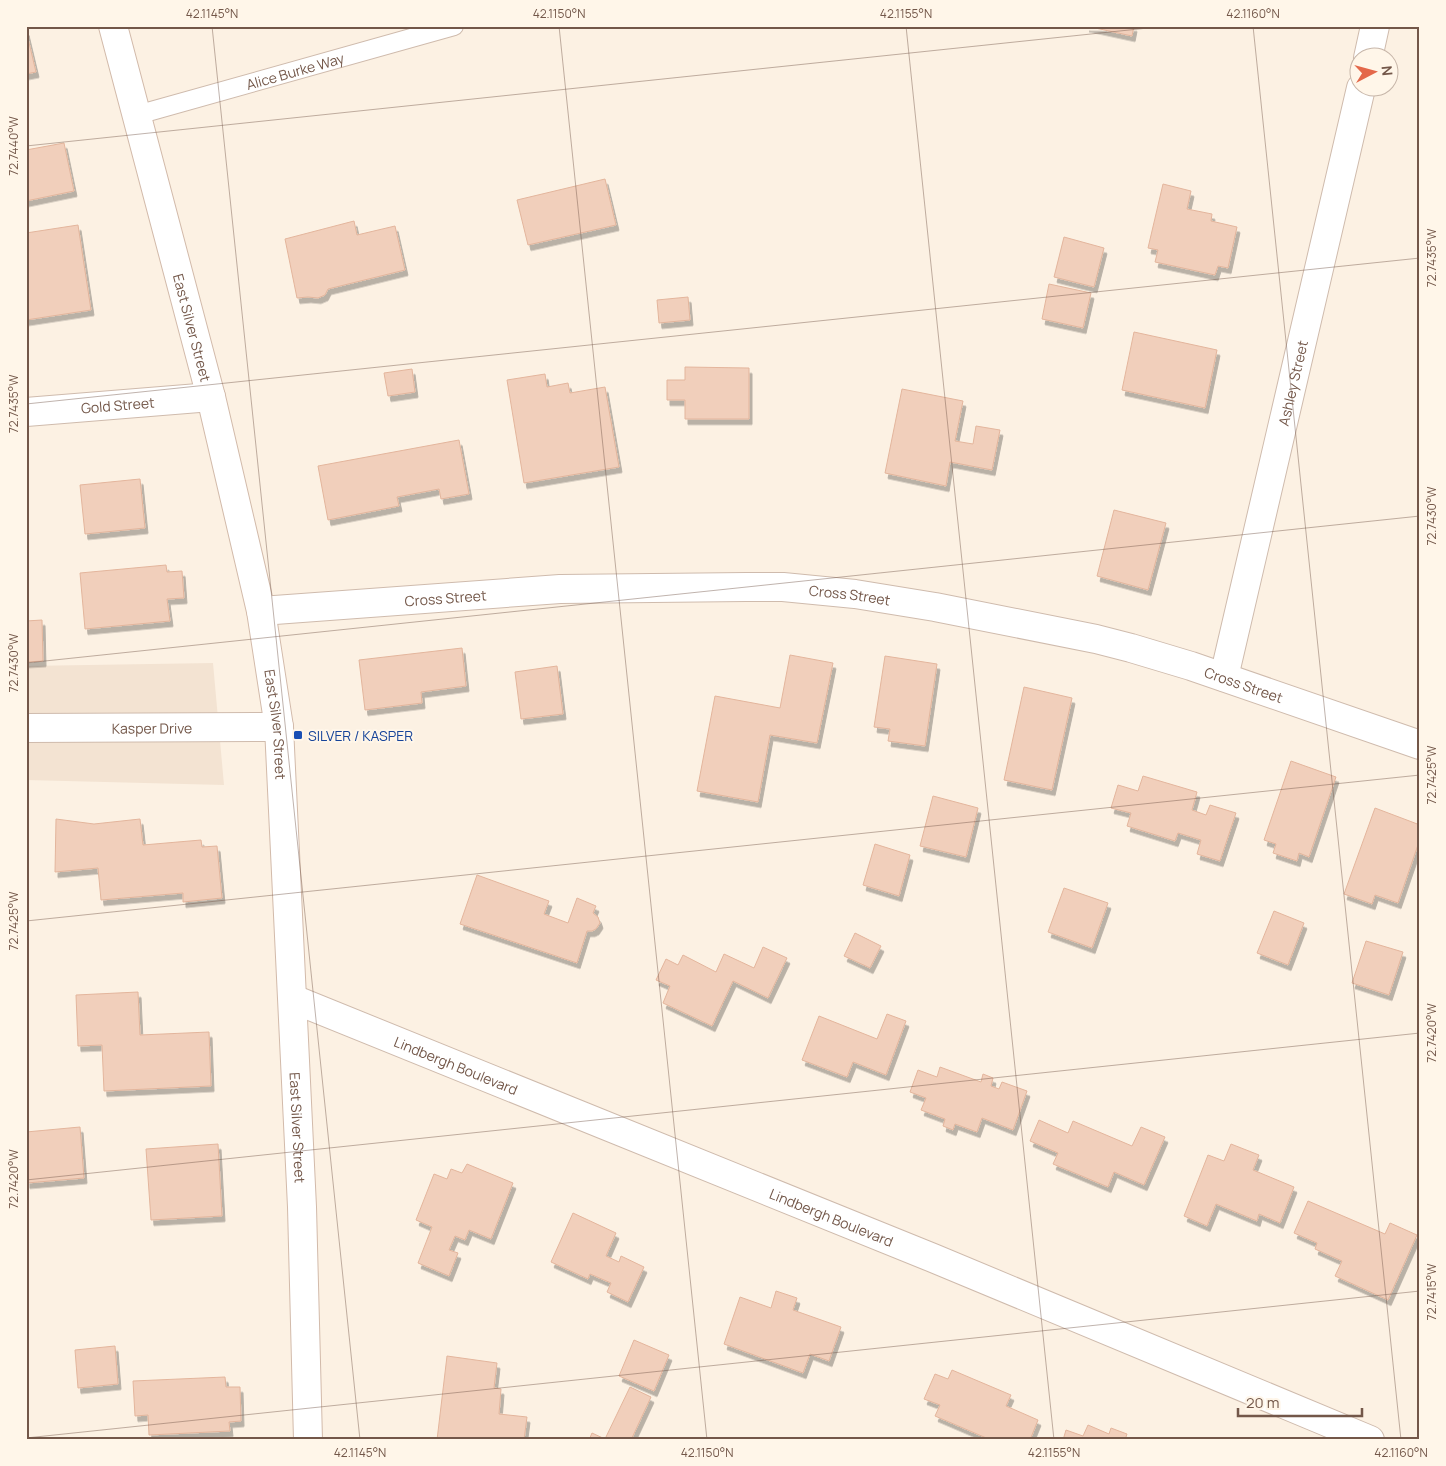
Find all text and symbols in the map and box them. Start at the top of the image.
text: 42.1145°N [186,5,238,22]
text: 42.1150°N [533,5,585,22]
text: 42.1155°N [880,5,932,22]
text: 42.1160°N [1226,5,1280,22]
street label: Alice Burke Way [244,48,347,93]
north arrow [1348,48,1398,98]
text: N [1377,65,1397,77]
text: 72.7440°W [5,115,22,176]
text: 72.7435°W [1423,228,1440,287]
street label: East Silver Street [169,272,216,384]
street label: Ashley Street [1273,338,1312,427]
text: 72.7435°W [5,374,22,433]
street label: Gold Street [80,392,156,417]
text: 72.7430°W [1423,486,1440,546]
street label: Cross Street [808,580,892,609]
street label: Cross Street [404,585,487,610]
text: 72.7430°W [5,633,22,693]
street label: Cross Street [1202,662,1286,707]
street label: East Silver Street [261,668,291,780]
street label: Kasper Drive [112,718,192,737]
place label: SILVER / KASPER [308,726,413,745]
marker: SILVER / KASPER [292,729,304,741]
text: 72.7425°W [1423,745,1440,804]
text: 72.7425°W [5,891,22,950]
text: 72.7420°W [1423,1003,1440,1063]
street label: Lindbergh Boulevard [391,1031,521,1099]
street label: East Silver Street [286,1072,310,1184]
text: 72.7420°W [5,1149,22,1209]
street label: Lindbergh Boulevard [767,1183,896,1250]
text: 72.7415°W [1423,1263,1440,1320]
scale bar [1238,1386,1362,1418]
text: 20 m [1246,1392,1279,1413]
text: 42.1145°N [334,1444,386,1461]
text: 42.1150°N [681,1444,733,1461]
text: 42.1155°N [1028,1444,1080,1461]
text: 42.1160°N [1374,1444,1428,1461]

